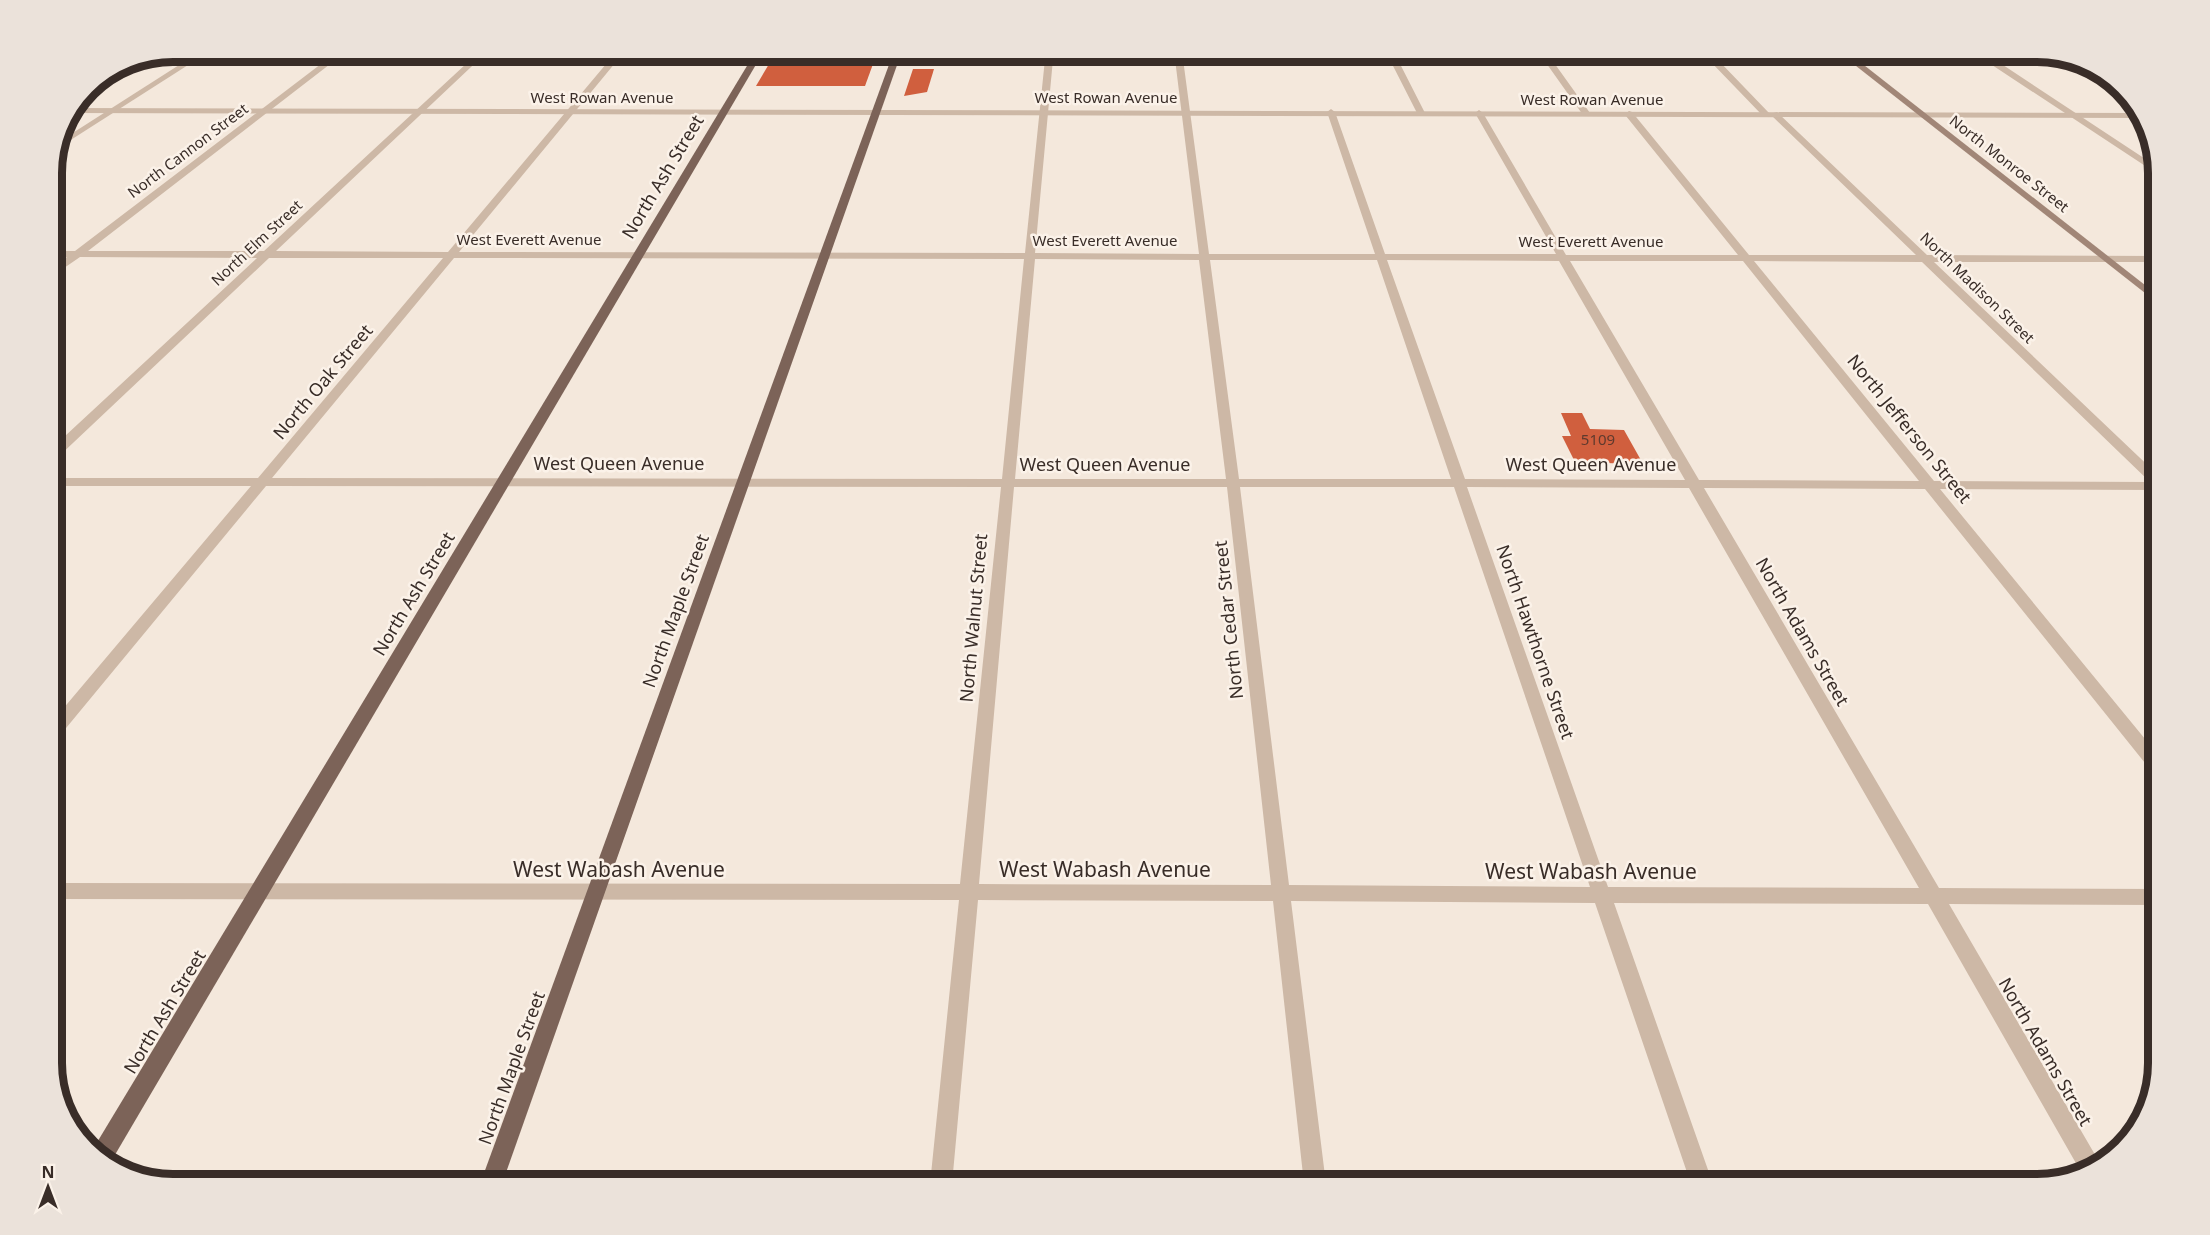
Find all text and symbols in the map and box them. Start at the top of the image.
street label: West Rowan Avenue [531,87,673,107]
street label: West Rowan Avenue [1035,87,1177,107]
street label: West Rowan Avenue [1521,89,1663,109]
street label: North Cannon Street [123,98,252,202]
street label: North Ash Street [616,110,709,243]
street label: North Monroe Street [1946,110,2074,217]
street label: North Elm Street [207,195,306,290]
street label: North Madison Street [1916,227,2040,348]
street label: West Everett Avenue [457,229,601,249]
street label: West Everett Avenue [1033,230,1177,250]
street label: West Everett Avenue [1519,231,1663,251]
street label: North Oak Street [267,318,378,444]
street label: North Jefferson Street [1842,349,1978,508]
house number: 5109 [1581,429,1615,449]
street label: West Queen Avenue [534,451,704,475]
street label: West Queen Avenue [1020,452,1190,476]
street label: West Queen Avenue [1506,452,1676,476]
street label: North Ash Street [367,527,460,660]
street label: North Maple Street [636,530,714,691]
street label: North Walnut Street [954,532,992,703]
street label: North Cedar Street [1208,539,1248,701]
street label: North Hawthorne Street [1491,541,1581,743]
street label: North Adams Street [1751,553,1855,710]
street label: West Wabash Avenue [513,855,725,883]
street label: West Wabash Avenue [999,855,1211,883]
street label: West Wabash Avenue [1485,857,1697,885]
street label: North Ash Street [118,945,211,1078]
street label: North Adams Street [1994,973,2098,1130]
street label: North Maple Street [472,987,550,1148]
north arrow [18,1157,78,1217]
text: N [41,1161,55,1183]

